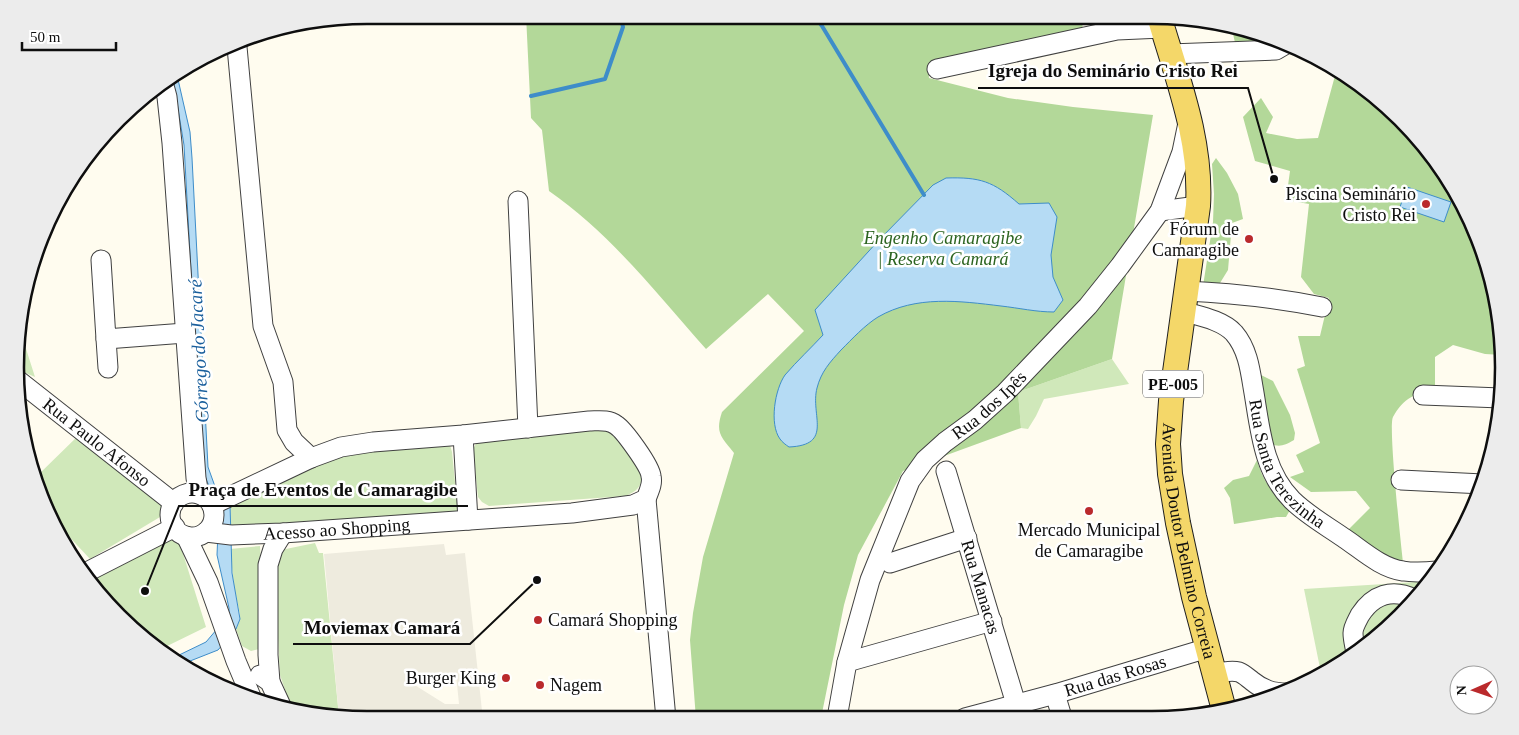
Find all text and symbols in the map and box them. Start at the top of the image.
scale bar [22,20,116,52]
text: 50 m [30,29,61,45]
callout: Igreja do Seminário Cristo Rei [978,54,1248,88]
text: Igreja do Seminário Cristo Rei [988,60,1238,81]
place label: Piscina Seminário Cristo Rei [1286,184,1416,225]
marker: Piscina Seminário Cristo Rei [1420,198,1432,210]
place label: Fórum de Camaragibe [1152,219,1239,260]
park label: Engenho Camaragibe | Reserva Camará [863,228,1022,269]
marker: Fórum de Camaragibe [1243,233,1255,245]
water label: Córrego do Jacaré [184,277,213,423]
street label: Rua dos Ipês [948,367,1030,444]
road number: PE-005 [1143,370,1203,398]
street label: Rua Paulo Afonso [39,394,154,491]
street label: Rua Santa Terezinha [1245,398,1329,532]
street label: Avenida Doutor Belmino Correia [1158,422,1220,661]
callout: Praça de Eventos de Camaragibe [179,472,468,506]
text: Praça de Eventos de Camaragibe [188,479,458,500]
marker: Mercado Municipal de Camaragibe [1083,505,1095,517]
street label: Acesso ao Shopping [263,514,411,544]
place label: Mercado Municipal de Camaragibe [1018,520,1160,561]
street label: Rua Manacas [957,537,1004,636]
callout: Moviemax Camará [293,610,470,644]
place label: Camará Shopping [548,610,677,630]
marker: Camará Shopping [532,614,544,626]
text: Moviemax Camará [304,617,461,638]
street label: Rua das Rosas [1062,651,1168,701]
north arrow [1449,665,1499,715]
place label: Burger King [406,668,496,688]
marker: Burger King [500,672,512,684]
place label: Nagem [550,675,602,695]
marker: Nagem [534,679,546,691]
text: N [1454,685,1469,696]

